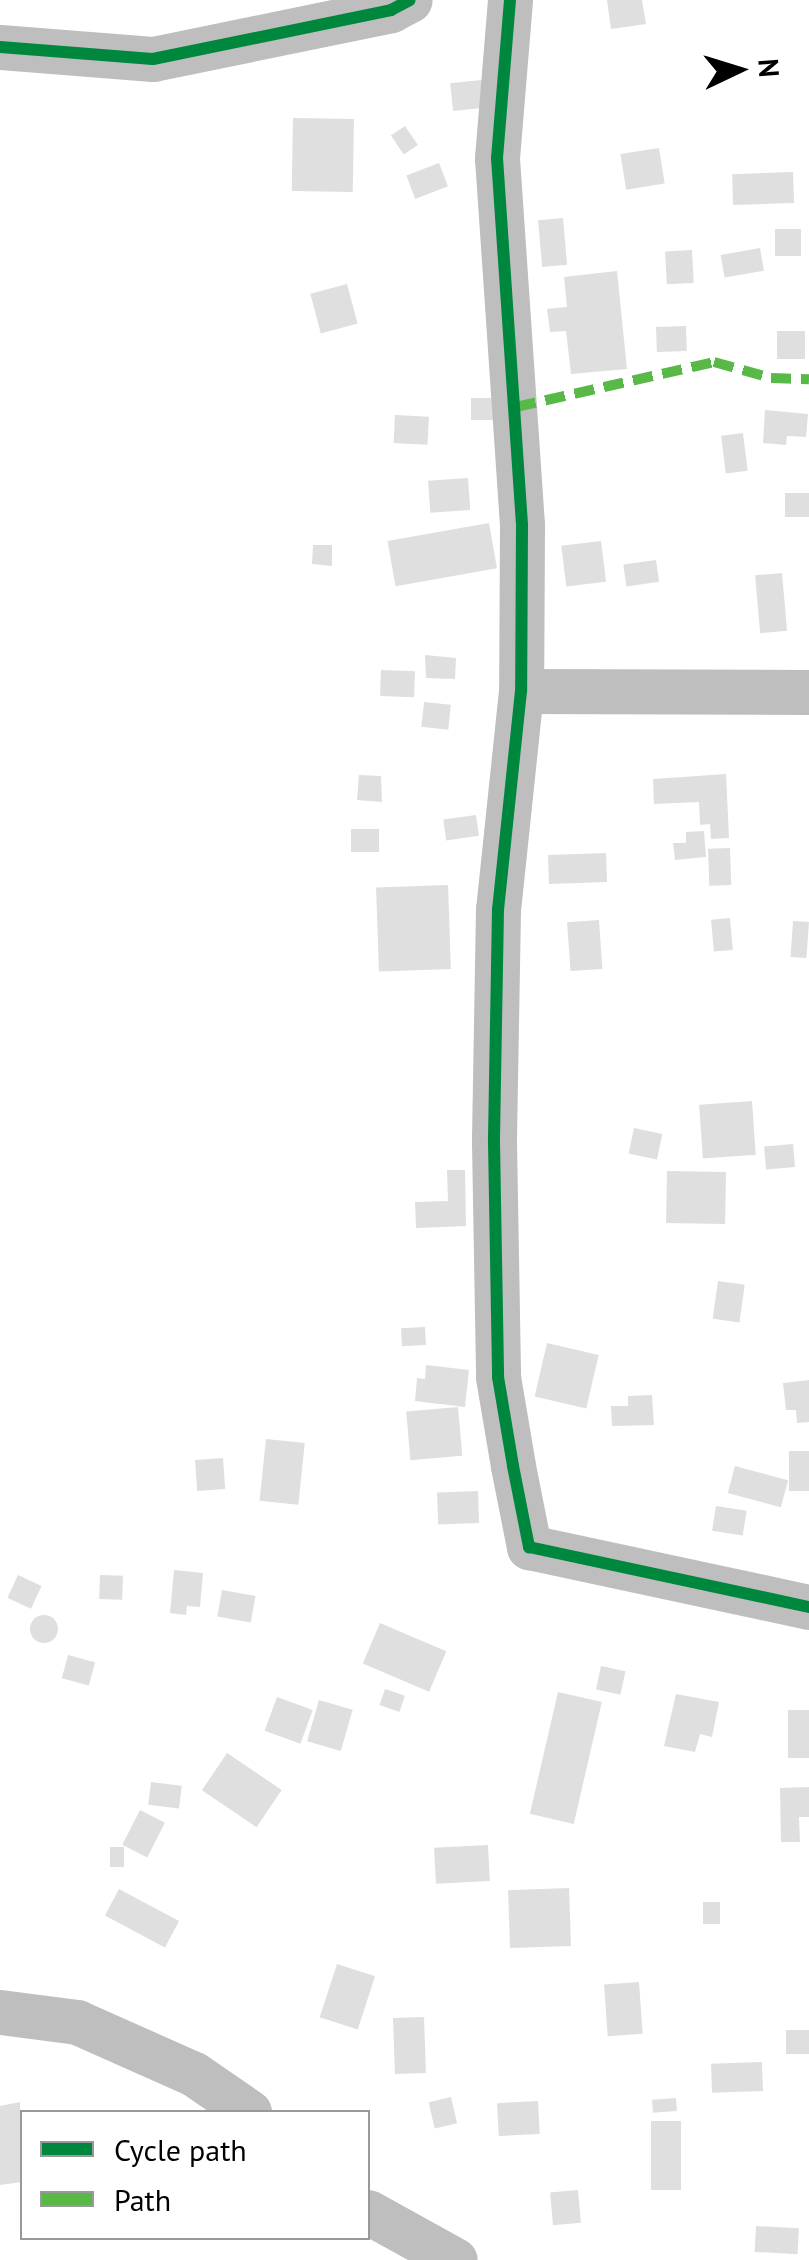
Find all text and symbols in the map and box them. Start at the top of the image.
north arrow [689,20,789,120]
text: N [750,57,789,78]
legend [20,2110,370,2240]
text: Cycle path [114,2130,247,2169]
text: Path [114,2180,171,2219]

